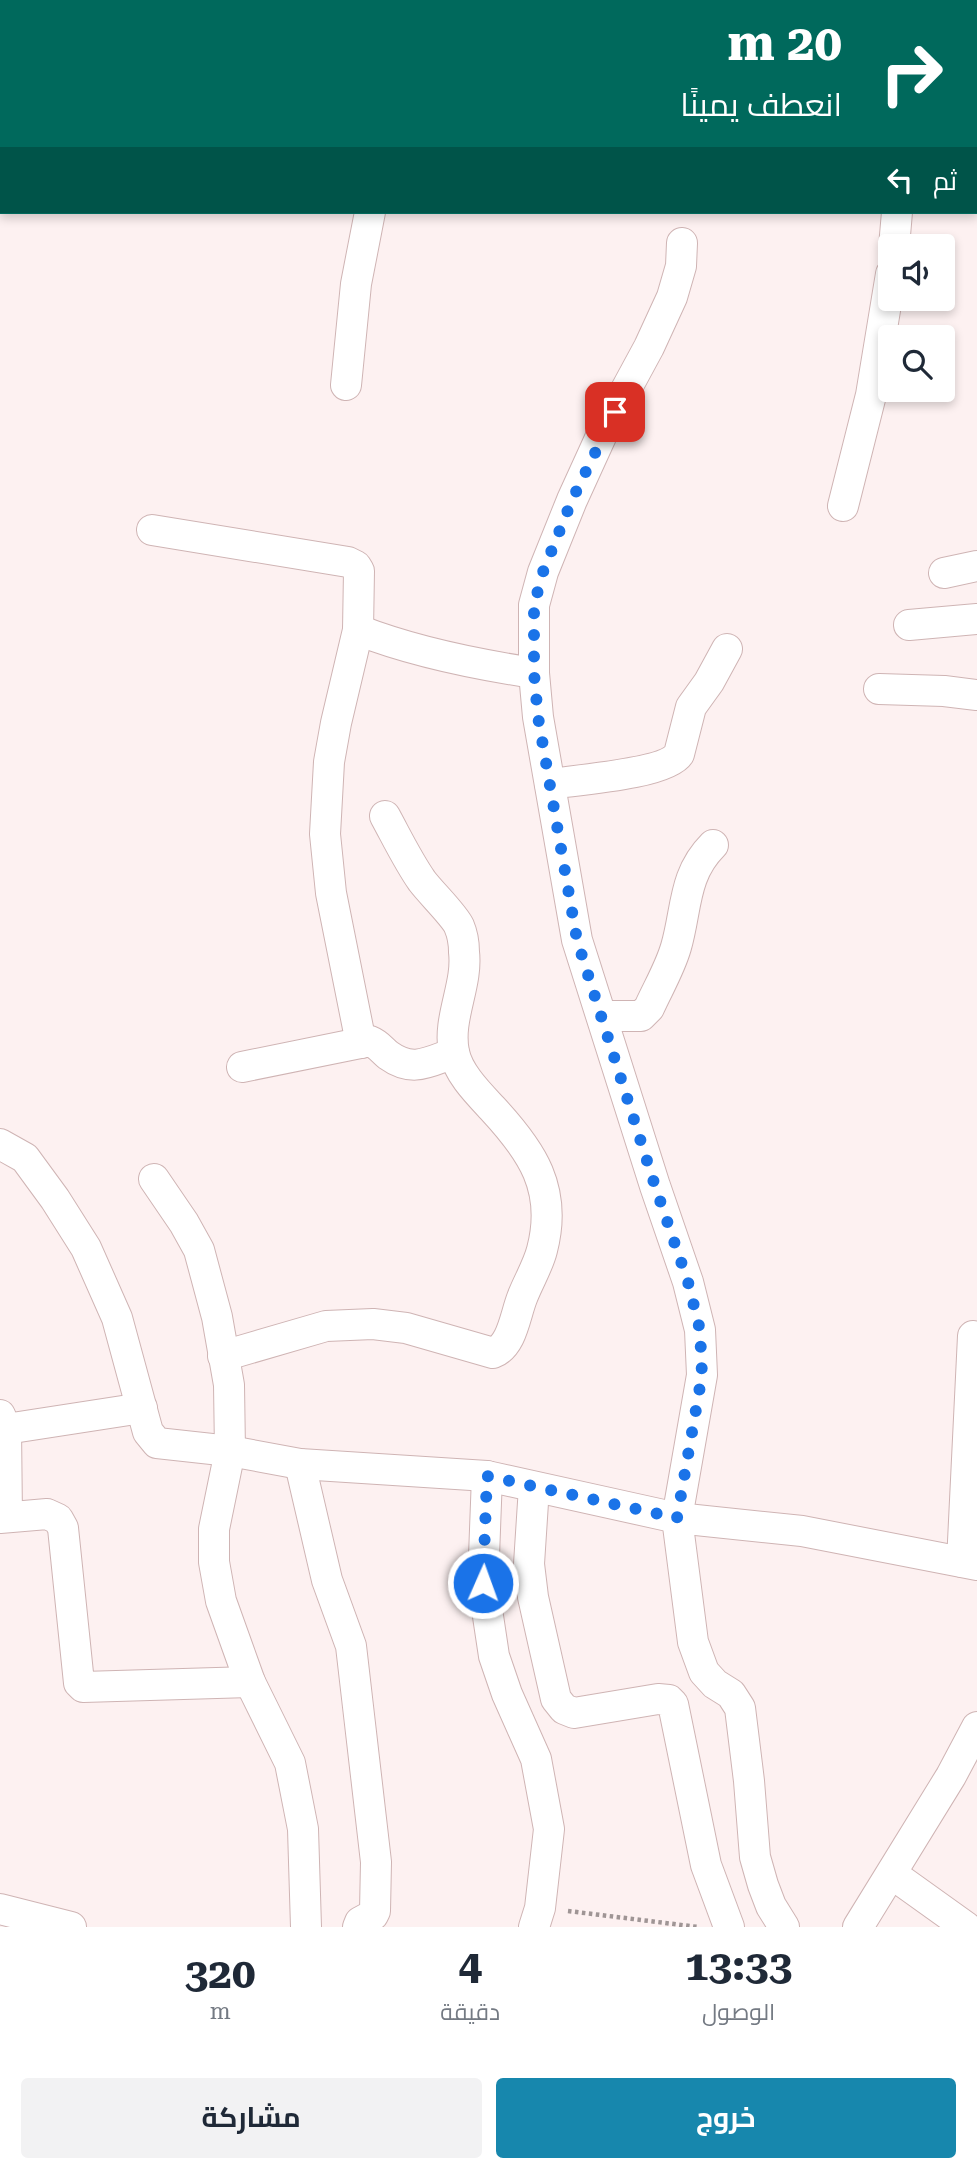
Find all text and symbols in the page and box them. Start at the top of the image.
text: 20 m [727,15,842,72]
icon: right [866,28,957,119]
text: انعطف يمينًا [680,86,842,124]
icon: left [881,161,919,199]
text: ثم [933,166,957,196]
map controls [878,234,955,402]
button: sound [878,234,955,311]
button: search [878,325,955,402]
pin [585,382,645,442]
icon: arrive [596,393,634,431]
position arrow [446,1546,520,1620]
text: 4 [458,1941,482,1990]
text: 13:33 [685,1941,792,1990]
text: 320 [185,1949,255,1998]
text: m [210,1998,231,2025]
text: دقيقة [440,1999,500,2026]
text: الوصول [702,1999,775,2026]
button: مشاركة [21,2078,482,2158]
button: خروج [496,2078,956,2158]

